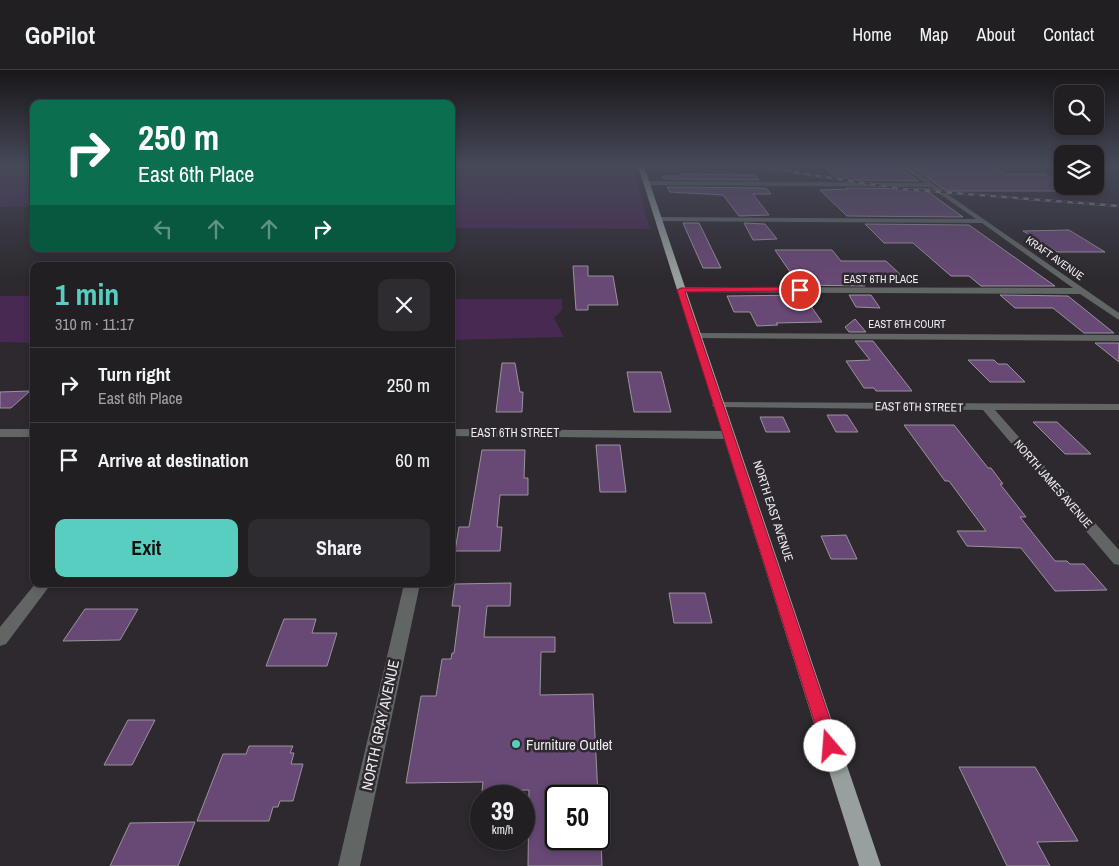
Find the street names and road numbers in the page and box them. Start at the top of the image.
street label: KRAFT AVENUE [1023,233,1087,283]
street label: EAST 6TH PLACE [843,272,919,286]
street label: EAST 6TH COURT [868,317,946,331]
street label: EAST 6TH STREET [875,398,963,416]
street label: EAST 6TH STREET [471,425,559,441]
street label: NORTH JAMES AVENUE [1010,436,1096,532]
street label: NORTH EAST AVENUE [749,459,797,563]
street label: NORTH GRAY AVENUE [356,658,404,792]

